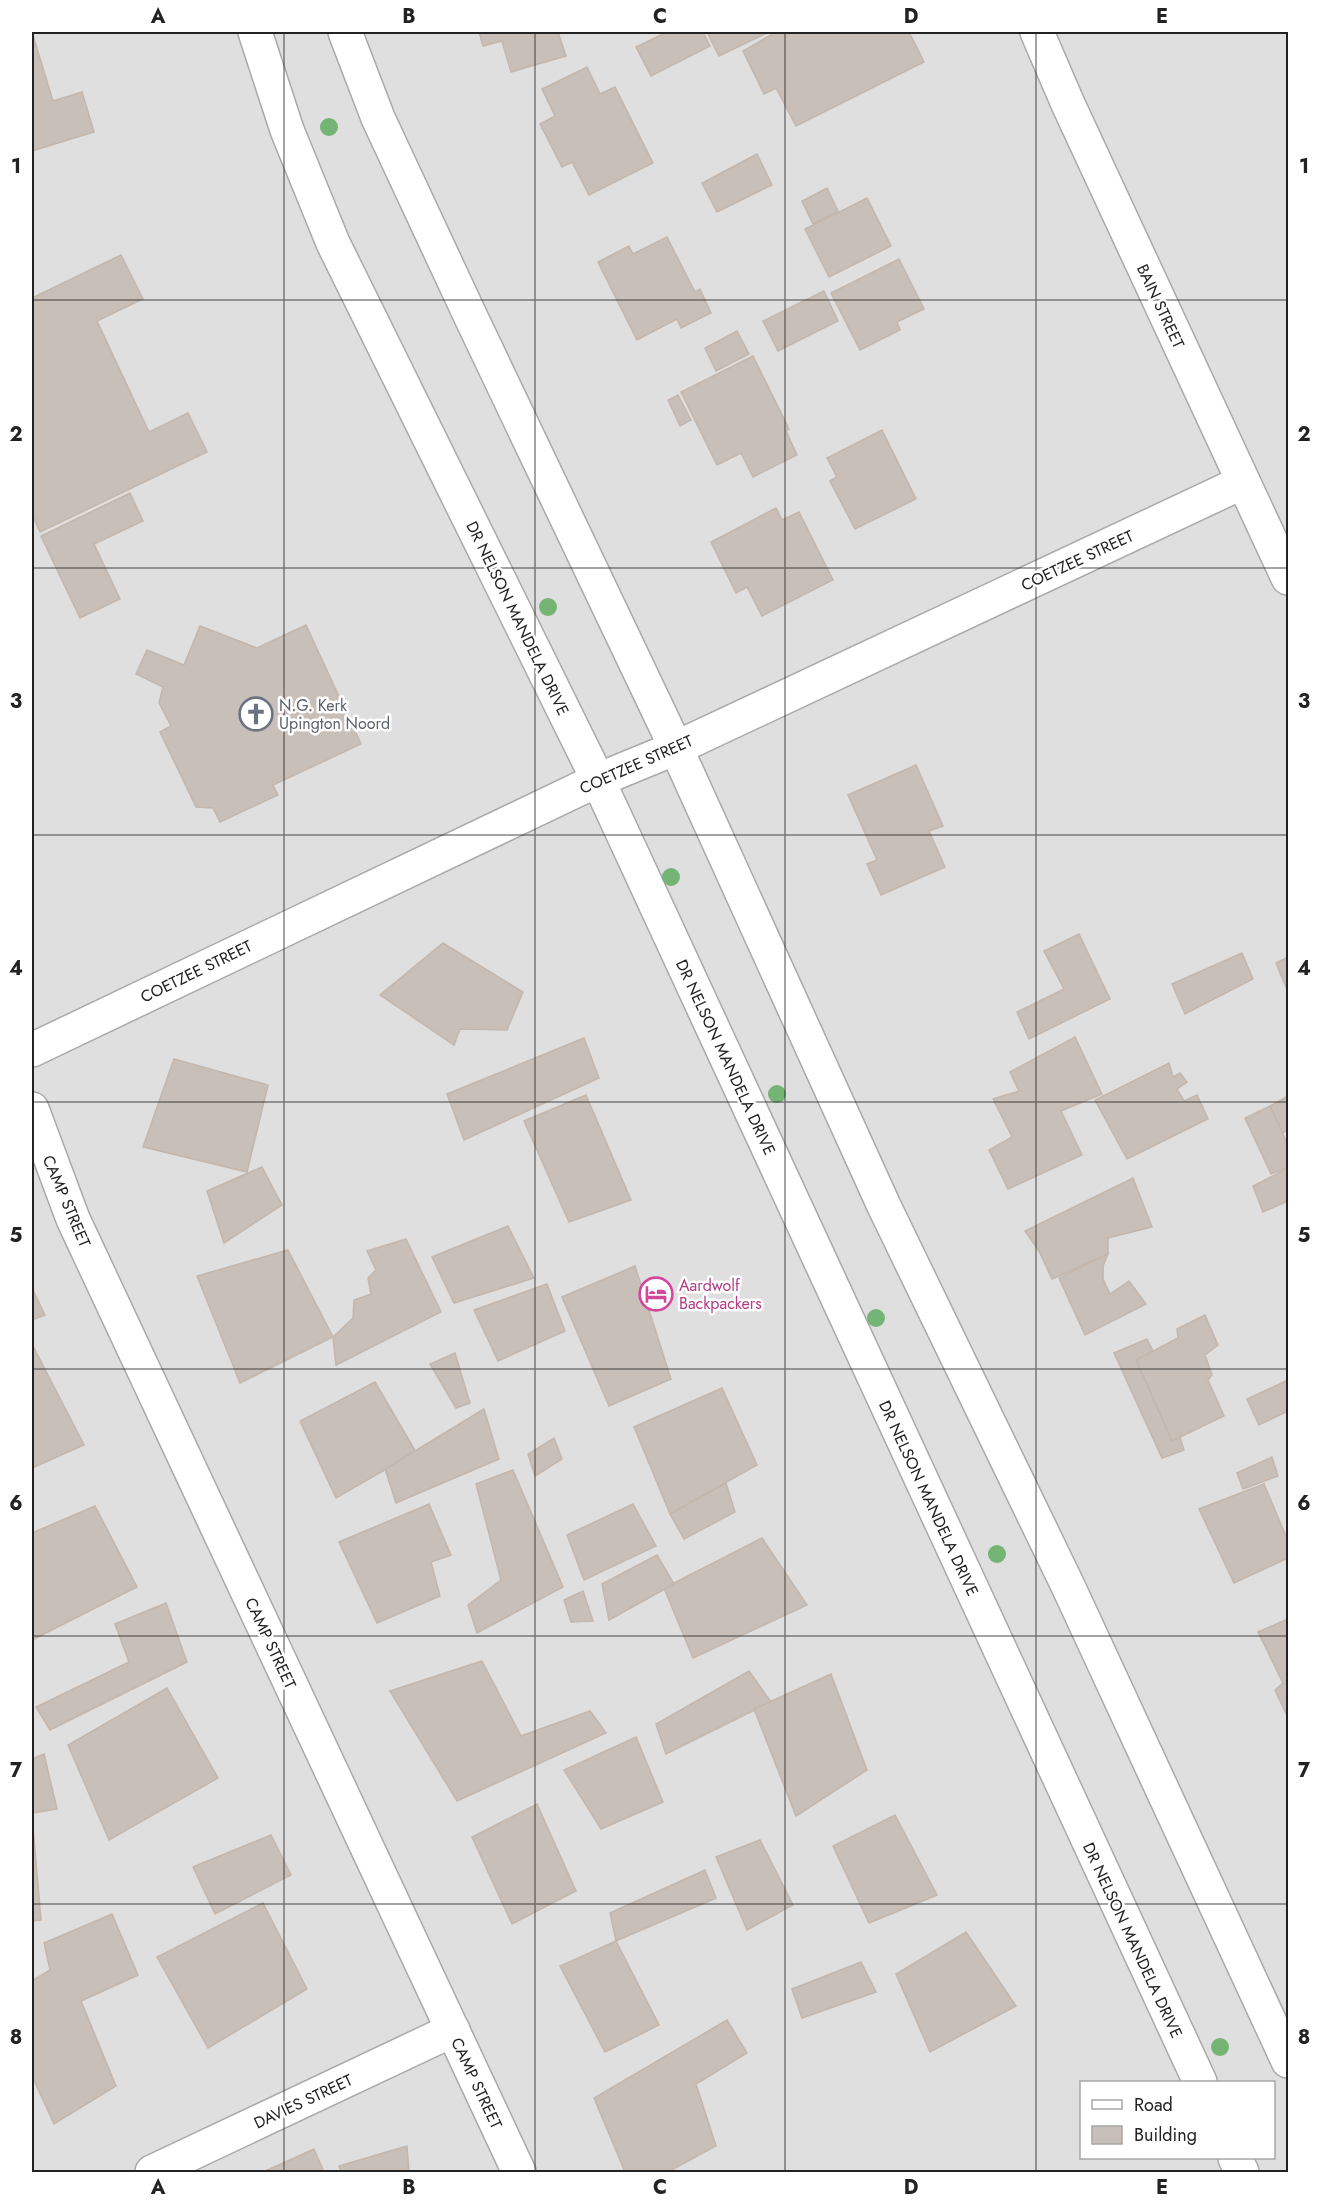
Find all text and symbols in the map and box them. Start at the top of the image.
text: A [150,2,166,31]
text: B [402,2,416,31]
text: C [653,2,667,31]
text: D [904,2,918,31]
text: E [1156,2,1168,31]
text: 1 [11,152,21,181]
text: 1 [1299,152,1309,181]
street label: BAIN STREET [1131,260,1190,353]
text: 2 [9,420,23,449]
text: 2 [1297,420,1311,449]
street label: DR NELSON MANDELA DRIVE [460,517,575,719]
street label: COETZEE STREET [1017,524,1138,597]
text: 3 [10,687,22,716]
text: 3 [1298,687,1310,716]
place label: N.G. Kerk Upington Noord [279,694,390,735]
church icon: N.G. Kerk Upington Noord [238,696,274,732]
street label: COETZEE STREET [576,729,697,800]
street label: COETZEE STREET [137,934,256,1008]
text: 4 [9,954,23,983]
text: 4 [1297,954,1311,983]
street label: DR NELSON MANDELA DRIVE [670,956,781,1159]
street label: CAMP STREET [37,1152,96,1251]
text: 5 [10,1221,23,1250]
text: 5 [1298,1221,1311,1250]
place label: Aardwolf Backpackers [679,1274,762,1315]
hotel icon: Aardwolf Backpackers [638,1276,674,1312]
street label: DR NELSON MANDELA DRIVE [873,1397,984,1600]
text: 6 [9,1489,23,1518]
text: 6 [1297,1489,1311,1518]
street label: CAMP STREET [239,1594,302,1693]
text: 7 [10,1756,23,1785]
text: 7 [1298,1756,1311,1785]
street label: DR NELSON MANDELA DRIVE [1077,1839,1188,2042]
text: 8 [10,2023,22,2052]
text: 8 [1298,2023,1310,2052]
street label: CAMP STREET [445,2034,508,2133]
street label: DAVIES STREET [250,2068,357,2134]
legend [1080,2081,1275,2159]
text: Road [1134,2092,1173,2118]
text: Building [1134,2122,1197,2148]
text: A [150,2173,166,2202]
text: B [402,2173,416,2202]
text: C [653,2173,667,2202]
text: D [904,2173,918,2202]
text: E [1156,2173,1168,2202]

